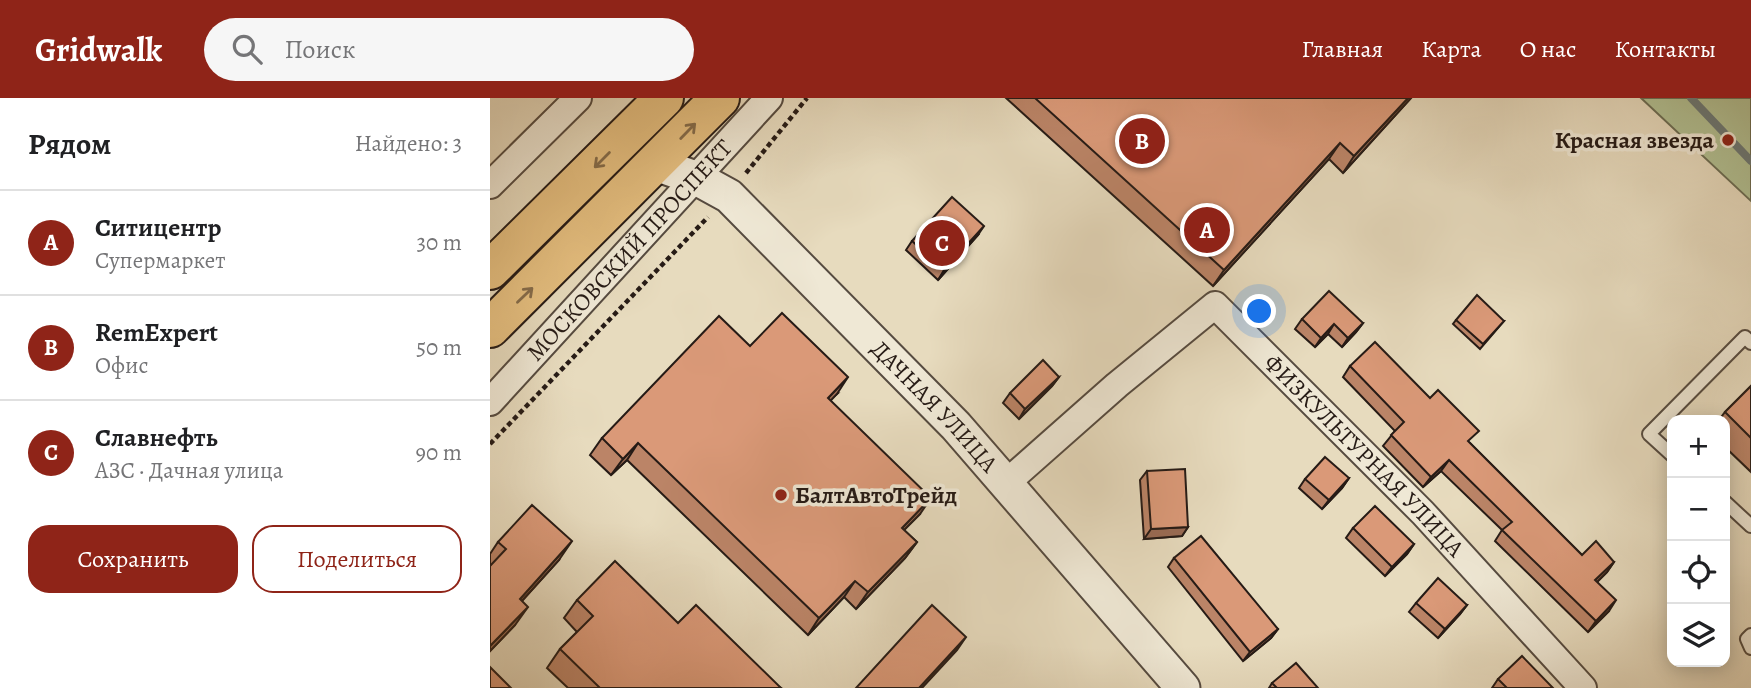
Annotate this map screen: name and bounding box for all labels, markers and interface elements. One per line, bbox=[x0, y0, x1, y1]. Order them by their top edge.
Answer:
search box bbox=[204, 18, 694, 81]
text: Gridwalk bbox=[35, 27, 162, 72]
icon: search bbox=[228, 30, 266, 68]
text: Поиск bbox=[284, 32, 356, 67]
text: Главная bbox=[1302, 33, 1383, 65]
text: Карта bbox=[1421, 33, 1482, 65]
text: О нас bbox=[1520, 33, 1576, 65]
text: Контакты bbox=[1614, 33, 1716, 65]
pin: B bbox=[1119, 115, 1165, 167]
one-way arrow bbox=[680, 123, 697, 140]
text: Рядом bbox=[28, 124, 111, 164]
place label: Красная звезда bbox=[1555, 124, 1715, 156]
text: Найдено: 3 bbox=[355, 128, 462, 159]
street label: МОСКОВСКИЙ ПРОСПЕКТ bbox=[519, 132, 739, 368]
marker: Красная звезда bbox=[1720, 132, 1736, 148]
one-way arrow bbox=[593, 151, 610, 168]
pin: A bbox=[1184, 204, 1230, 256]
text: Ситицентр bbox=[95, 210, 221, 245]
pin: C bbox=[919, 217, 965, 269]
text: A bbox=[44, 227, 58, 258]
text: 30 m bbox=[416, 227, 462, 258]
text: Супермаркет bbox=[95, 245, 226, 276]
one-way arrow bbox=[516, 286, 533, 303]
your location bbox=[1242, 294, 1276, 328]
text: RemExpert bbox=[95, 315, 218, 350]
text: B bbox=[44, 332, 58, 363]
text: 50 m bbox=[416, 332, 462, 363]
street label: ДАЧНАЯ УЛИЦА bbox=[864, 333, 1006, 480]
street label: ФИЗКУЛЬТУРНАЯ УЛИЦА bbox=[1257, 347, 1472, 565]
text: Офис bbox=[95, 350, 148, 381]
map controls bbox=[1667, 415, 1730, 667]
button: + bbox=[1667, 415, 1730, 478]
text: Славнефть bbox=[95, 420, 218, 455]
text: C bbox=[44, 437, 58, 468]
text: 90 m bbox=[416, 437, 462, 468]
text: АЗС · Дачная улица bbox=[95, 455, 283, 486]
button: − bbox=[1667, 478, 1730, 541]
place label: БалтАвтоТрейд bbox=[795, 479, 957, 511]
marker: БалтАвтоТрейд bbox=[773, 487, 789, 503]
button: Сохранить bbox=[28, 525, 238, 593]
button: Поделиться bbox=[252, 525, 462, 593]
button: locate bbox=[1667, 541, 1730, 604]
button: layers bbox=[1667, 604, 1730, 667]

